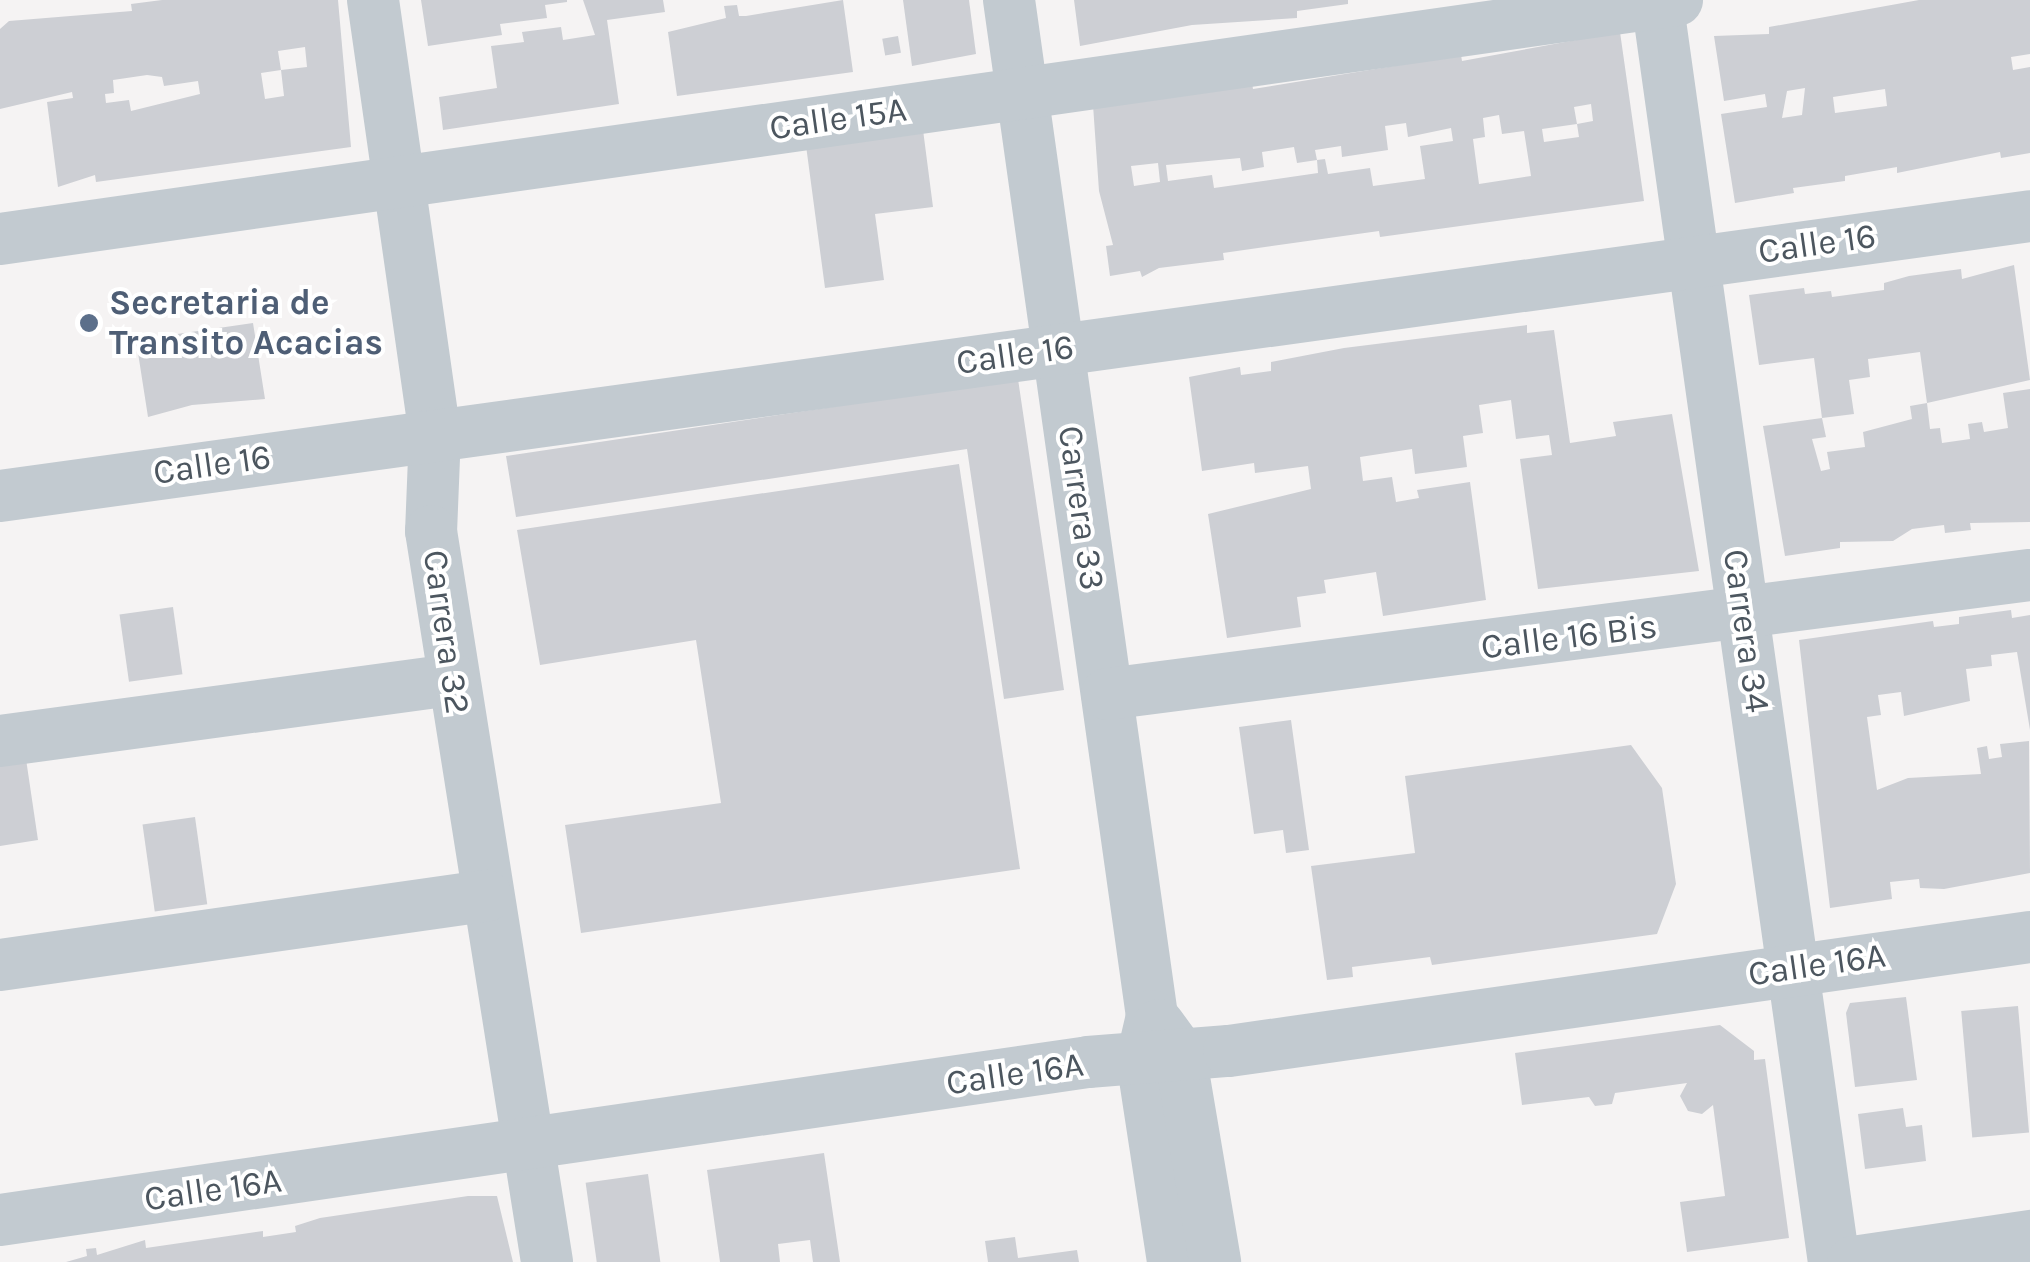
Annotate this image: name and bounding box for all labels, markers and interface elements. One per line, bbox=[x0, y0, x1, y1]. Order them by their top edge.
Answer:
street label: Calle 15A bbox=[767, 89, 909, 149]
street label: Calle 16 bbox=[1756, 215, 1878, 273]
place label: Secretaria de Transito Acacias bbox=[109, 282, 383, 364]
marker: Secretaria de Transito Acacias bbox=[78, 312, 100, 334]
street label: Calle 16 bbox=[954, 326, 1076, 384]
street label: Carrera 33 bbox=[1049, 423, 1113, 593]
street label: Calle 16 bbox=[151, 436, 273, 494]
street label: Carrera 32 bbox=[414, 547, 478, 717]
street label: Carrera 34 bbox=[1714, 547, 1778, 715]
street label: Calle 16 Bis bbox=[1479, 605, 1659, 669]
street label: Calle 16A bbox=[1746, 935, 1888, 995]
street label: Calle 16A bbox=[944, 1044, 1086, 1104]
street label: Calle 16A bbox=[142, 1160, 284, 1220]

